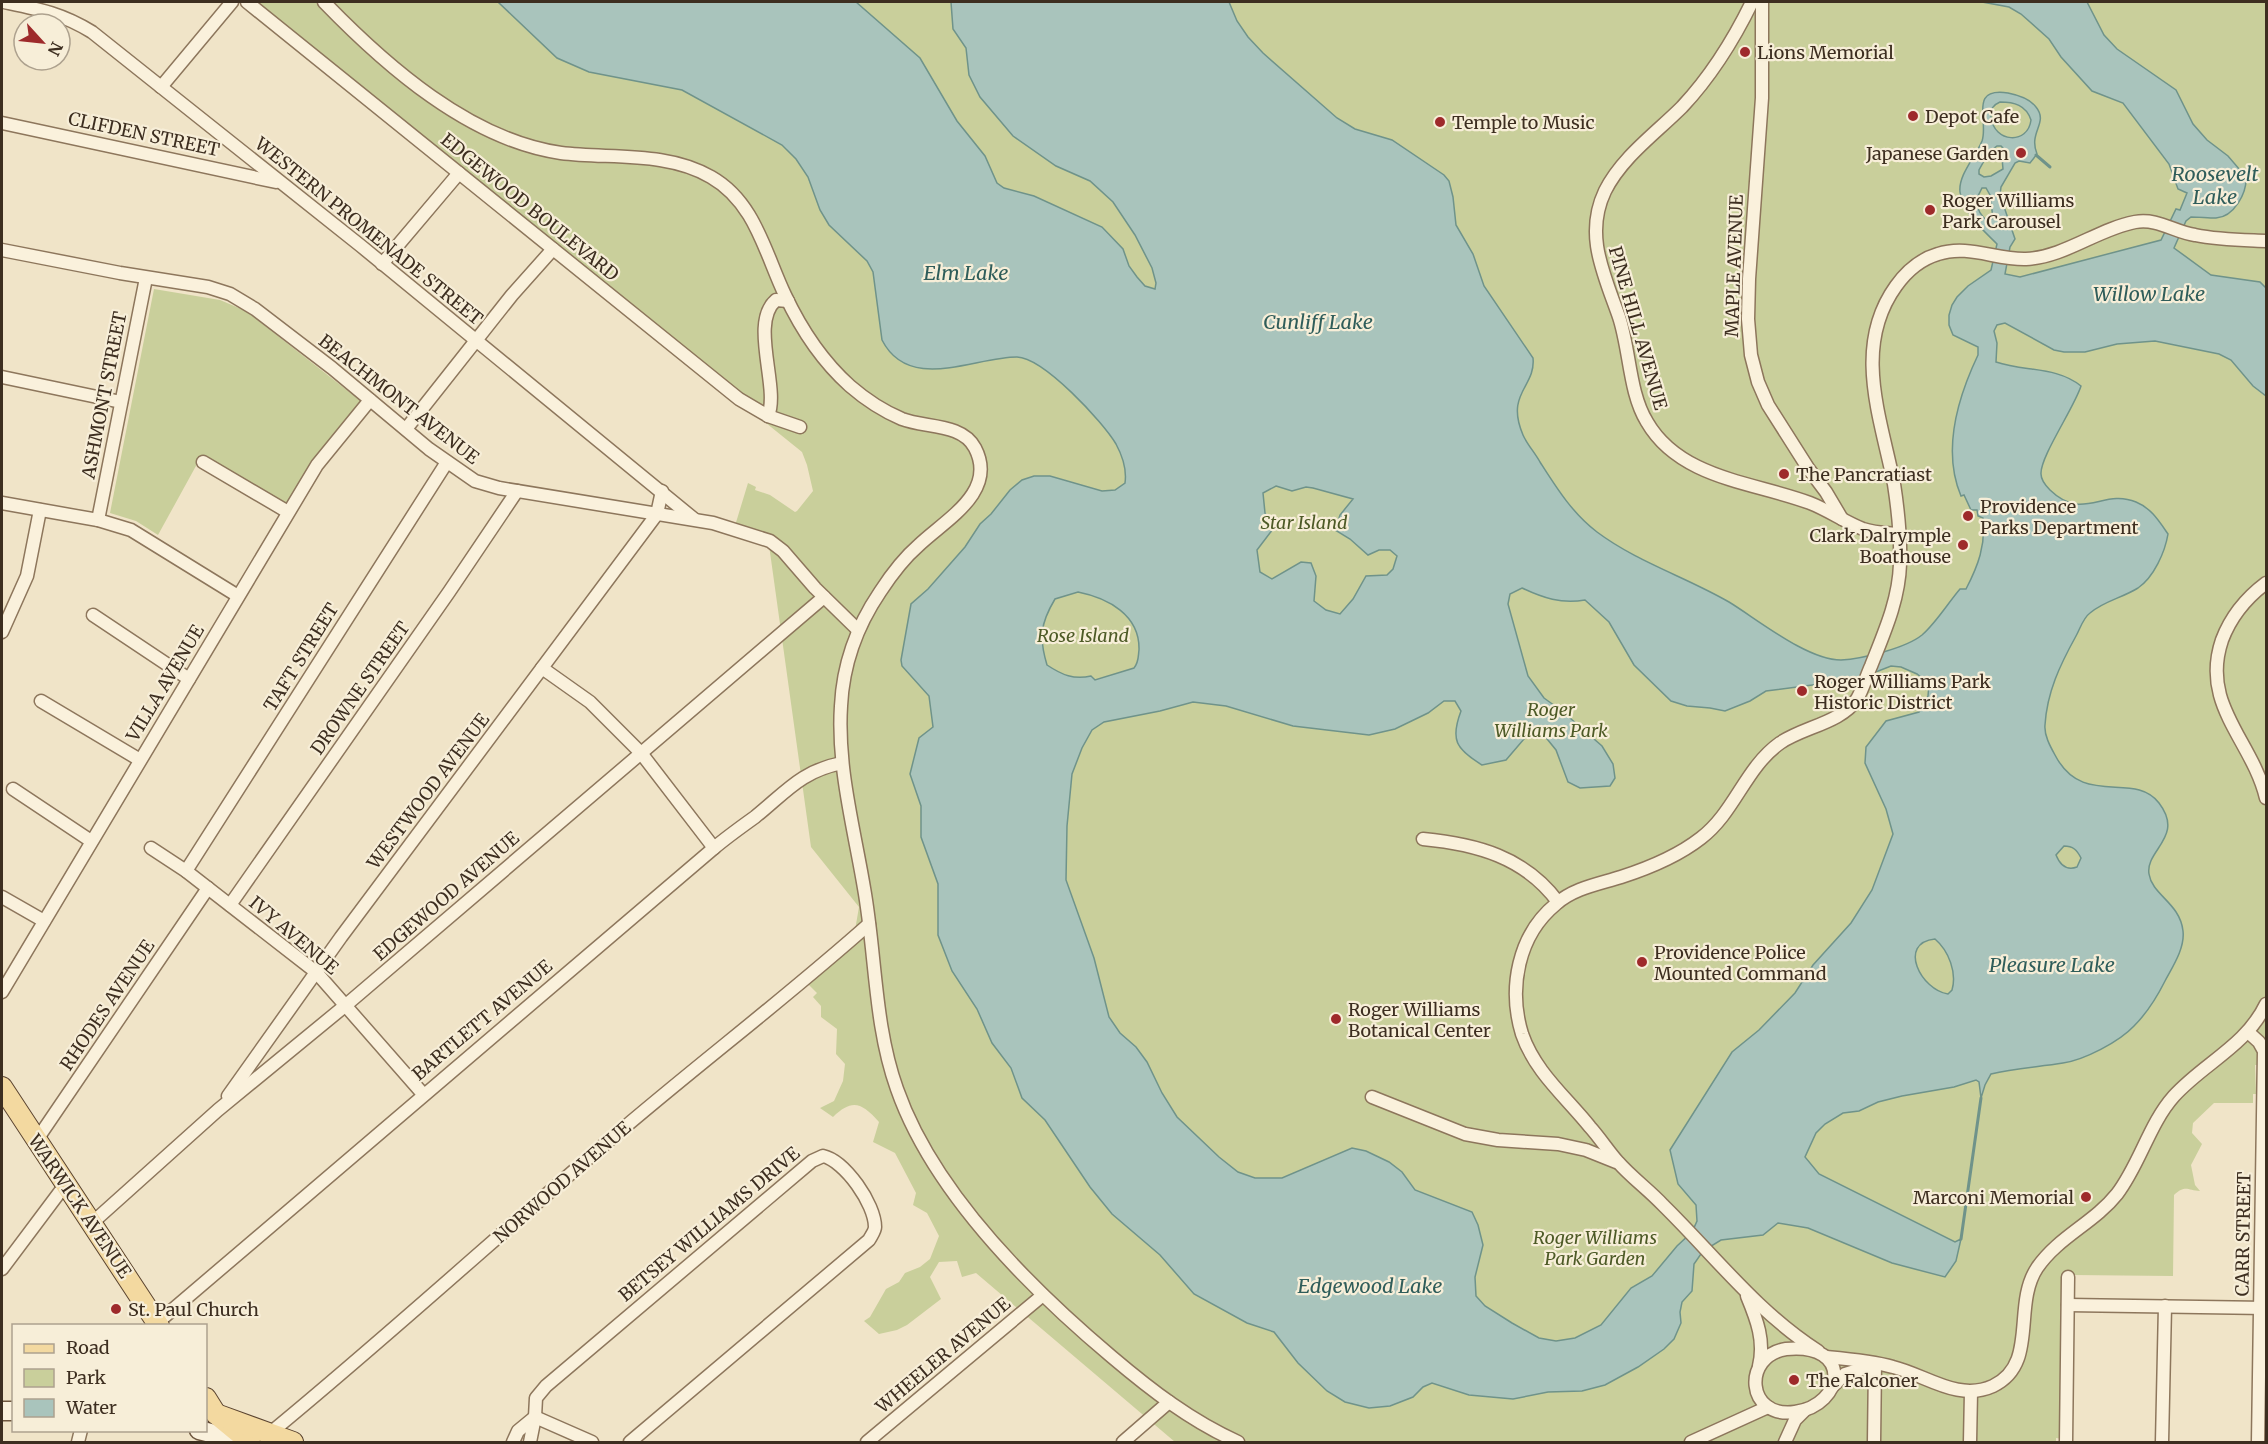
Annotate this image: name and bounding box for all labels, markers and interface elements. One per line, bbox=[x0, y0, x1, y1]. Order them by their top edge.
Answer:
north arrow bbox=[12, 12, 72, 72]
text: N bbox=[43, 39, 67, 59]
place label: Lions Memorial bbox=[1757, 41, 1894, 64]
marker: Lions Memorial bbox=[1738, 45, 1752, 59]
place label: Depot Cafe bbox=[1925, 105, 2019, 128]
street label: CLIFDEN STREET bbox=[66, 107, 222, 161]
marker: Depot Cafe bbox=[1906, 109, 1920, 123]
place label: Temple to Music bbox=[1452, 111, 1595, 134]
marker: Temple to Music bbox=[1433, 115, 1447, 129]
street label: EDGEWOOD BOULEVARD bbox=[436, 128, 624, 286]
street label: WESTERN PROMENADE STREET bbox=[250, 131, 488, 330]
place label: Japanese Garden bbox=[1865, 142, 2009, 165]
marker: Japanese Garden bbox=[2014, 146, 2028, 160]
water label: Roosevelt Lake bbox=[2172, 161, 2259, 209]
place label: Roger Williams Park Carousel bbox=[1942, 189, 2075, 233]
street label: MAPLE AVENUE bbox=[1720, 194, 1748, 338]
marker: Roger Williams Park Carousel bbox=[1923, 203, 1937, 217]
street label: PINE HILL AVENUE bbox=[1604, 244, 1673, 413]
water label: Elm Lake bbox=[923, 260, 1009, 285]
water label: Willow Lake bbox=[2093, 281, 2205, 306]
street label: ASHMONT STREET bbox=[76, 309, 132, 482]
water label: Cunliff Lake bbox=[1263, 309, 1373, 334]
street label: BEACHMONT AVENUE bbox=[314, 329, 484, 469]
place label: The Pancratiast bbox=[1796, 463, 1932, 486]
marker: The Pancratiast bbox=[1777, 467, 1791, 481]
place label: Providence Parks Department bbox=[1980, 495, 2139, 539]
marker: Providence Parks Department bbox=[1961, 509, 1975, 523]
park label: Star Island bbox=[1260, 511, 1348, 534]
place label: Clark Dalrymple Boathouse bbox=[1809, 524, 1951, 568]
marker: Clark Dalrymple Boathouse bbox=[1956, 538, 1970, 552]
street label: TAFT STREET bbox=[259, 598, 344, 715]
street label: DROWNE STREET bbox=[305, 617, 415, 759]
street label: VILLA AVENUE bbox=[121, 620, 209, 746]
park label: Rose Island bbox=[1037, 624, 1129, 647]
place label: Roger Williams Park Historic District bbox=[1814, 670, 1991, 714]
marker: Roger Williams Park Historic District bbox=[1795, 684, 1809, 698]
park label: Roger Williams Park bbox=[1494, 698, 1608, 742]
street label: WESTWOOD AVENUE bbox=[361, 708, 494, 874]
street label: EDGEWOOD AVENUE bbox=[368, 826, 524, 966]
street label: IVY AVENUE bbox=[245, 891, 344, 979]
street label: RHODES AVENUE bbox=[55, 935, 160, 1075]
place label: Providence Police Mounted Command bbox=[1654, 941, 1827, 985]
water label: Pleasure Lake bbox=[1989, 952, 2115, 977]
street label: BARTLETT AVENUE bbox=[407, 954, 557, 1085]
marker: Providence Police Mounted Command bbox=[1635, 955, 1649, 969]
place label: Roger Williams Botanical Center bbox=[1348, 998, 1491, 1042]
marker: Roger Williams Botanical Center bbox=[1329, 1012, 1343, 1026]
street label: NORWOOD AVENUE bbox=[489, 1116, 636, 1248]
street label: WARWICK AVENUE bbox=[23, 1129, 137, 1283]
street label: BETSEY WILLIAMS DRIVE bbox=[614, 1141, 805, 1306]
street label: CARR STREET bbox=[2230, 1171, 2256, 1297]
place label: Marconi Memorial bbox=[1913, 1186, 2074, 1209]
marker: Marconi Memorial bbox=[2079, 1190, 2093, 1204]
park label: Roger Williams Park Garden bbox=[1533, 1226, 1657, 1270]
water label: Edgewood Lake bbox=[1297, 1273, 1443, 1298]
street label: WHEELER AVENUE bbox=[870, 1292, 1015, 1419]
place label: St. Paul Church bbox=[128, 1298, 259, 1321]
marker: St. Paul Church bbox=[109, 1302, 123, 1316]
legend bbox=[12, 1324, 207, 1432]
text: Road bbox=[66, 1336, 110, 1359]
text: Park bbox=[66, 1366, 107, 1389]
place label: The Falconer bbox=[1806, 1369, 1918, 1392]
marker: The Falconer bbox=[1787, 1373, 1801, 1387]
text: Water bbox=[65, 1396, 117, 1419]

